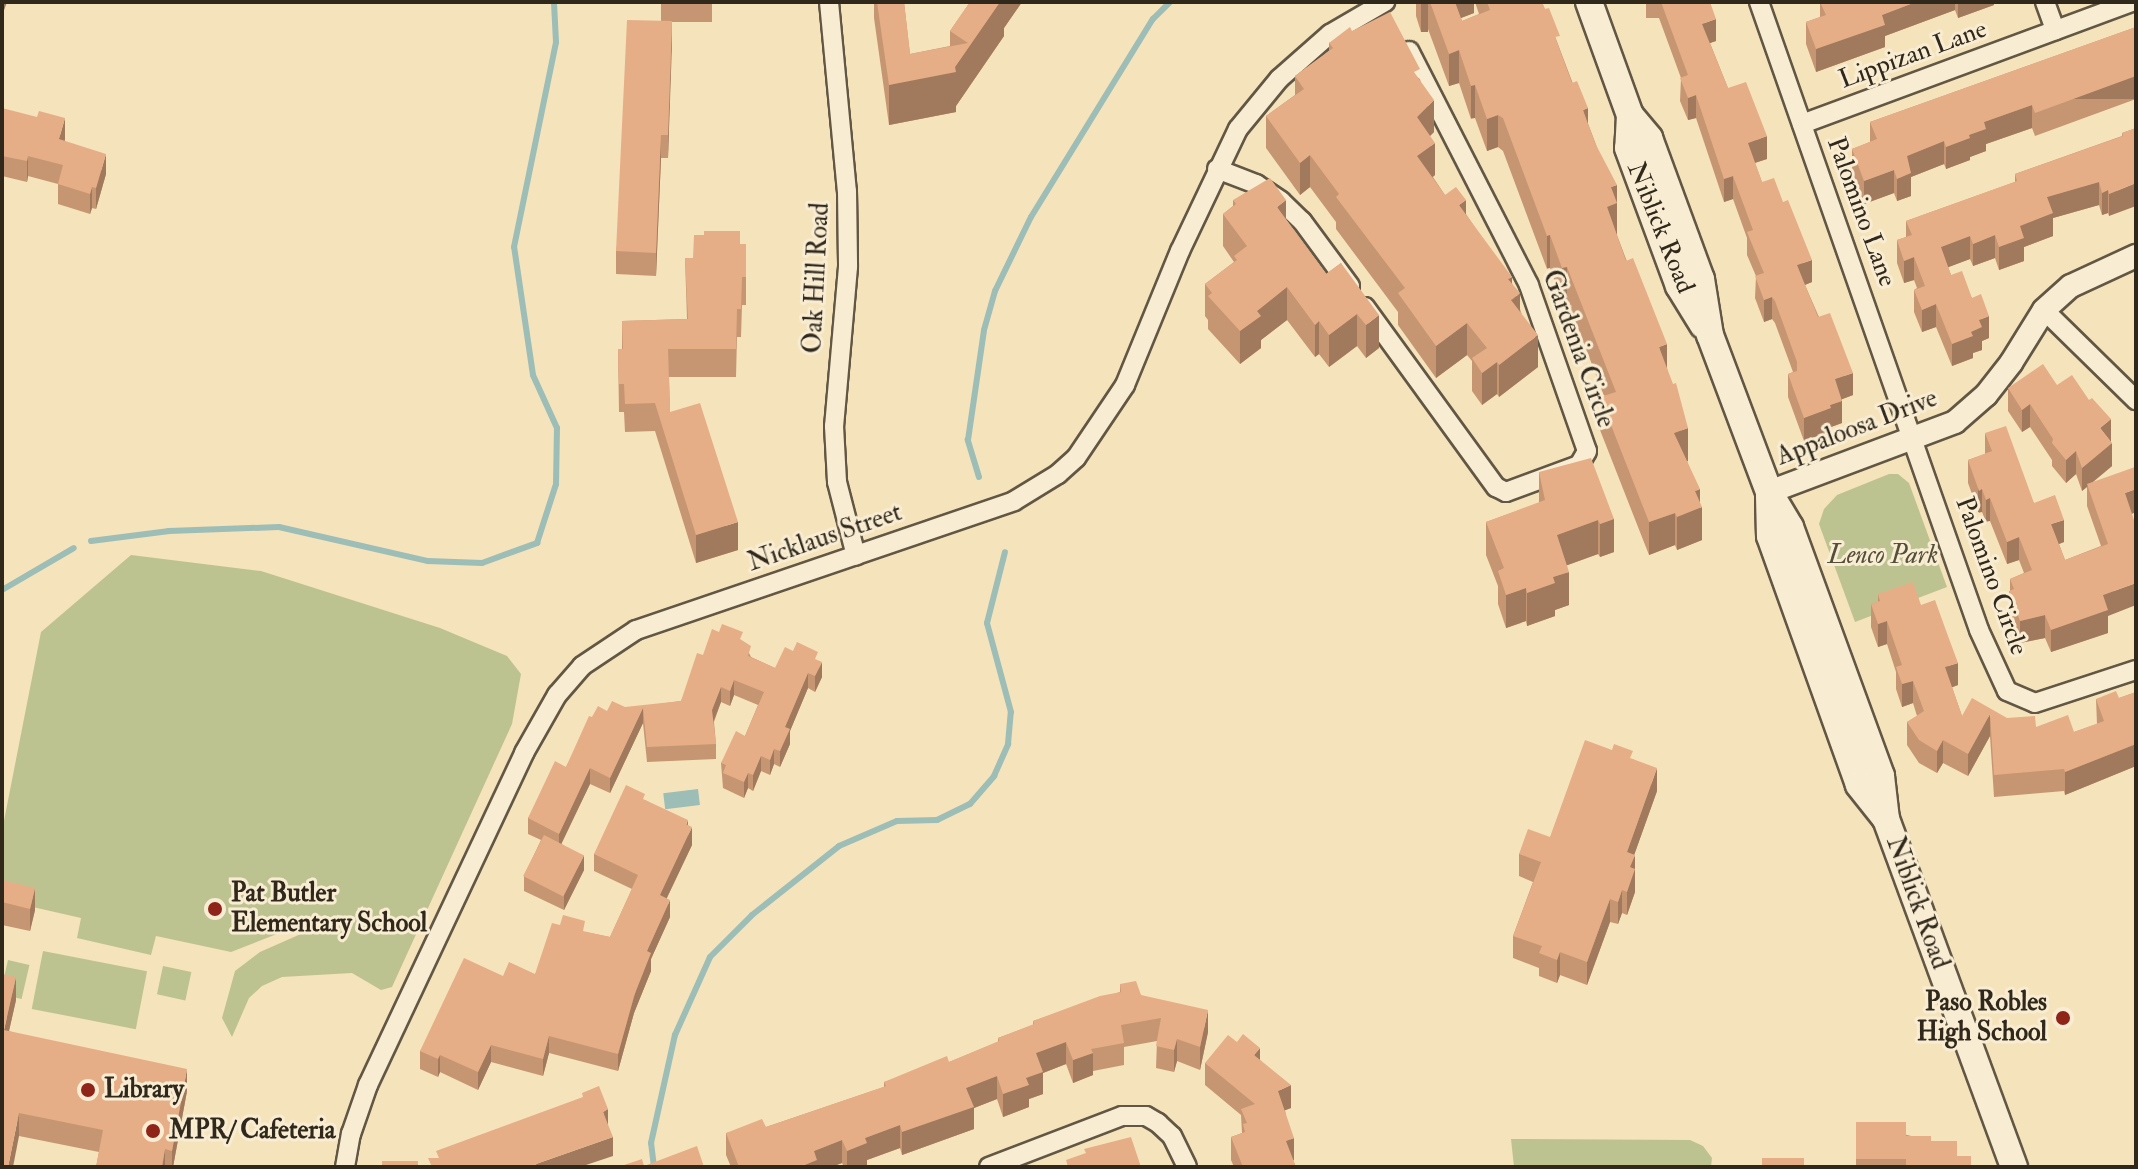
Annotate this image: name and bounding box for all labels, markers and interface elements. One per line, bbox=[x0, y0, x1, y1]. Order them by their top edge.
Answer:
street label: Lippizan Lane bbox=[1835, 14, 1991, 96]
street label: Palomino Lane bbox=[1820, 133, 1902, 291]
street label: Niblick Road bbox=[1620, 158, 1700, 298]
street label: Oak Hill Road bbox=[797, 202, 837, 354]
street label: Gardenia Circle bbox=[1535, 266, 1621, 432]
street label: Appaloosa Drive bbox=[1772, 383, 1942, 473]
street label: Palomino Circle bbox=[1948, 493, 2034, 659]
street label: Nicklaus Street bbox=[744, 497, 906, 579]
park label: Lenco Park bbox=[1828, 540, 1938, 572]
street label: Niblick Road bbox=[1879, 832, 1955, 974]
place label: Pat Butler Elementary School bbox=[231, 878, 427, 940]
marker: Pat Butler Elementary School bbox=[206, 900, 224, 918]
place label: Paso Robles High School bbox=[1917, 987, 2047, 1048]
marker: Paso Robles High School bbox=[2054, 1009, 2072, 1027]
place label: Library bbox=[104, 1074, 184, 1106]
marker: Library bbox=[79, 1081, 97, 1099]
place label: MPR/ Cafeteria bbox=[169, 1115, 336, 1147]
marker: MPR/ Cafeteria bbox=[144, 1122, 162, 1140]

